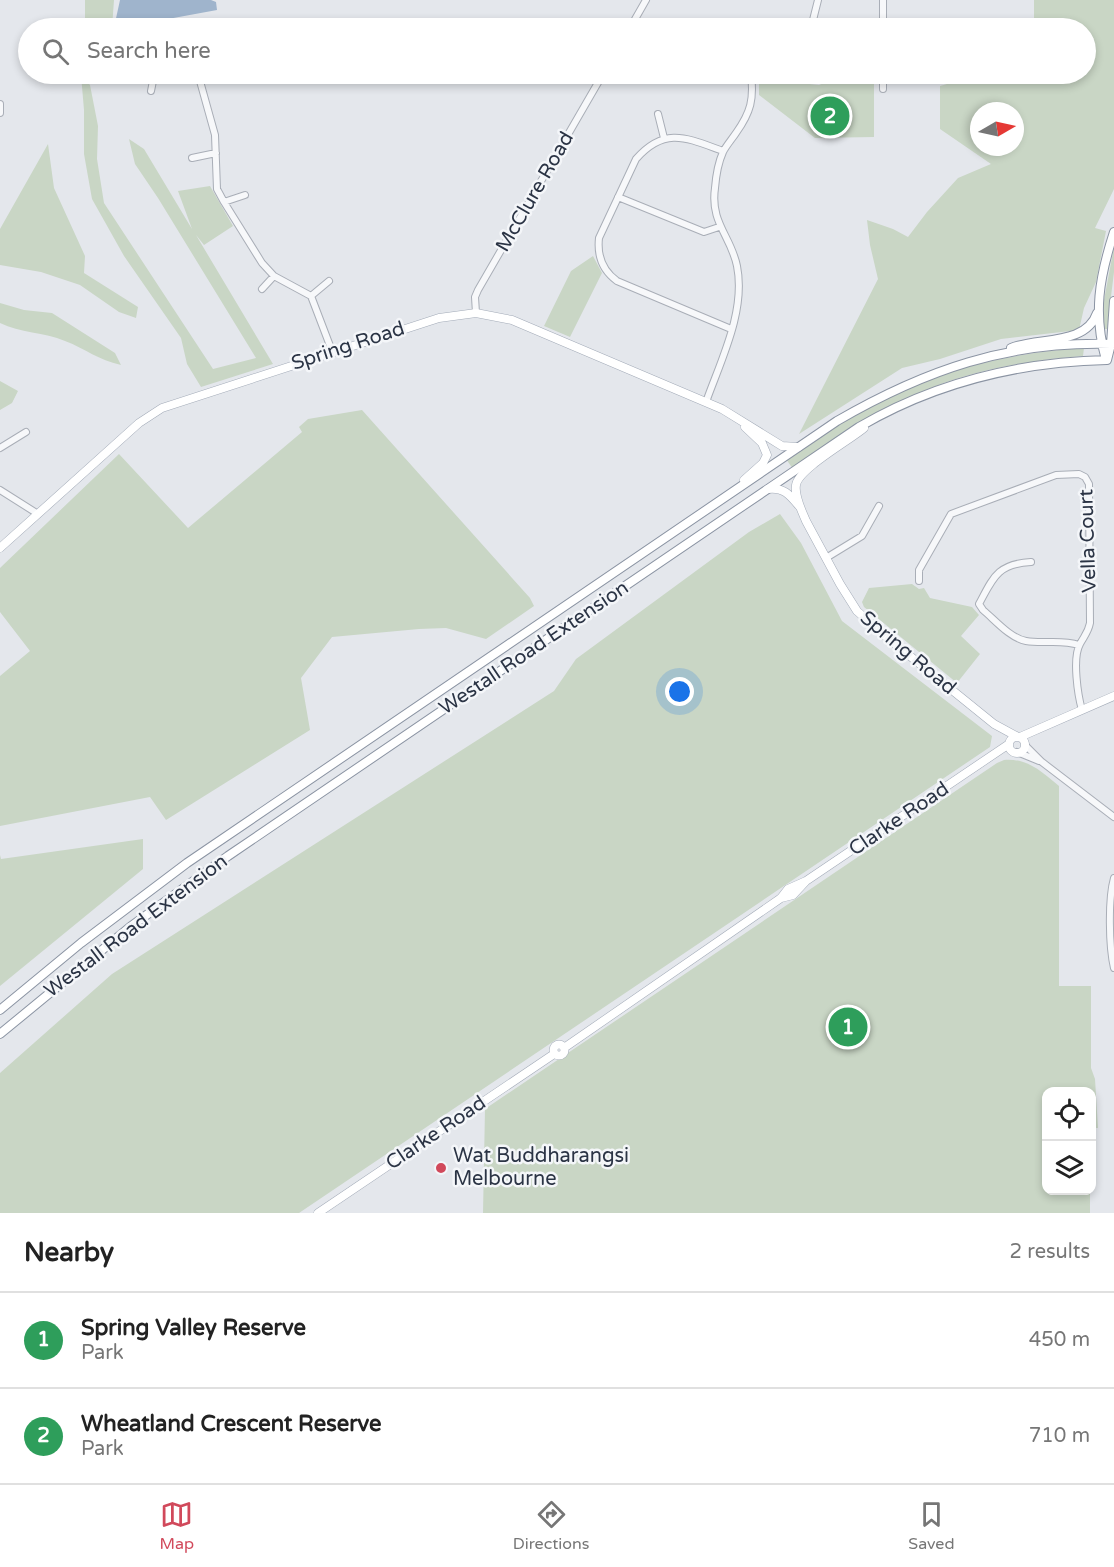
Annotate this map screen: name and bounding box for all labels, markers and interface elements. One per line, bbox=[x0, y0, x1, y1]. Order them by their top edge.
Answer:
search box bbox=[18, 18, 1096, 84]
icon: search bbox=[39, 35, 72, 68]
text: Search here bbox=[87, 38, 211, 64]
pin: 2 bbox=[810, 94, 850, 138]
north arrow bbox=[970, 102, 1024, 156]
street label: McClure Road bbox=[491, 128, 579, 256]
street label: Spring Road bbox=[288, 316, 408, 376]
street label: Vella Court bbox=[1074, 488, 1102, 593]
street label: Westall Road Extension bbox=[435, 576, 633, 720]
street label: Spring Road bbox=[855, 606, 961, 700]
your location bbox=[665, 677, 694, 706]
street label: Clarke Road bbox=[845, 777, 953, 861]
street label: Westall Road Extension bbox=[40, 849, 232, 1003]
pin: 1 bbox=[828, 1004, 868, 1050]
map controls bbox=[1042, 1087, 1096, 1195]
button: locate bbox=[1042, 1087, 1096, 1141]
street label: Clarke Road bbox=[382, 1091, 490, 1175]
button: layers bbox=[1042, 1141, 1096, 1195]
place label: Wat Buddharangsi Melbourne bbox=[453, 1144, 629, 1191]
marker: Wat Buddharangsi Melbourne bbox=[434, 1161, 448, 1175]
text: Nearby bbox=[24, 1237, 114, 1268]
text: 2 results bbox=[1010, 1240, 1090, 1264]
text: Spring Valley Reserve bbox=[81, 1315, 306, 1341]
text: 1 bbox=[37, 1328, 50, 1352]
text: 450 m bbox=[1029, 1328, 1090, 1352]
text: Park bbox=[81, 1341, 124, 1365]
text: Wheatland Crescent Reserve bbox=[81, 1411, 382, 1437]
text: 2 bbox=[37, 1424, 50, 1448]
text: 710 m bbox=[1029, 1424, 1090, 1448]
text: Park bbox=[81, 1437, 124, 1461]
tab: Map bbox=[159, 1498, 194, 1554]
tab: Directions bbox=[513, 1498, 589, 1554]
tab: Saved bbox=[908, 1498, 955, 1554]

